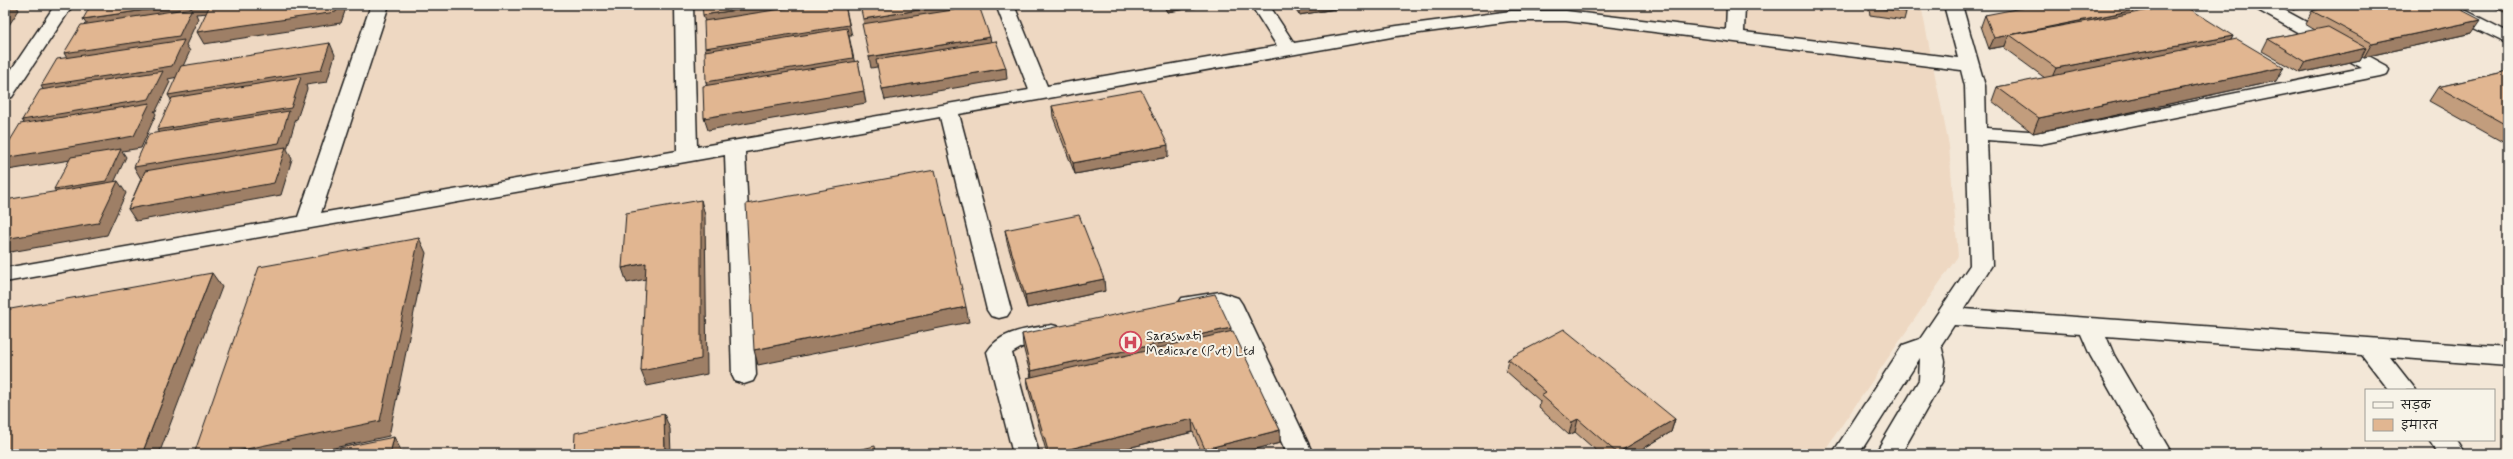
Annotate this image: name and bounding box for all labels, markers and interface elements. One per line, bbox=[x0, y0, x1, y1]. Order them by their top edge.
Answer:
place label: Saraswati Medicare (Pvt) Ltd bbox=[1146, 328, 1255, 360]
hospital icon: Saraswati Medicare (Pvt) Ltd bbox=[1117, 330, 1143, 356]
legend bbox=[2365, 389, 2495, 441]
text: सड़क bbox=[2400, 398, 2432, 414]
text: इमारत bbox=[2401, 418, 2439, 434]

